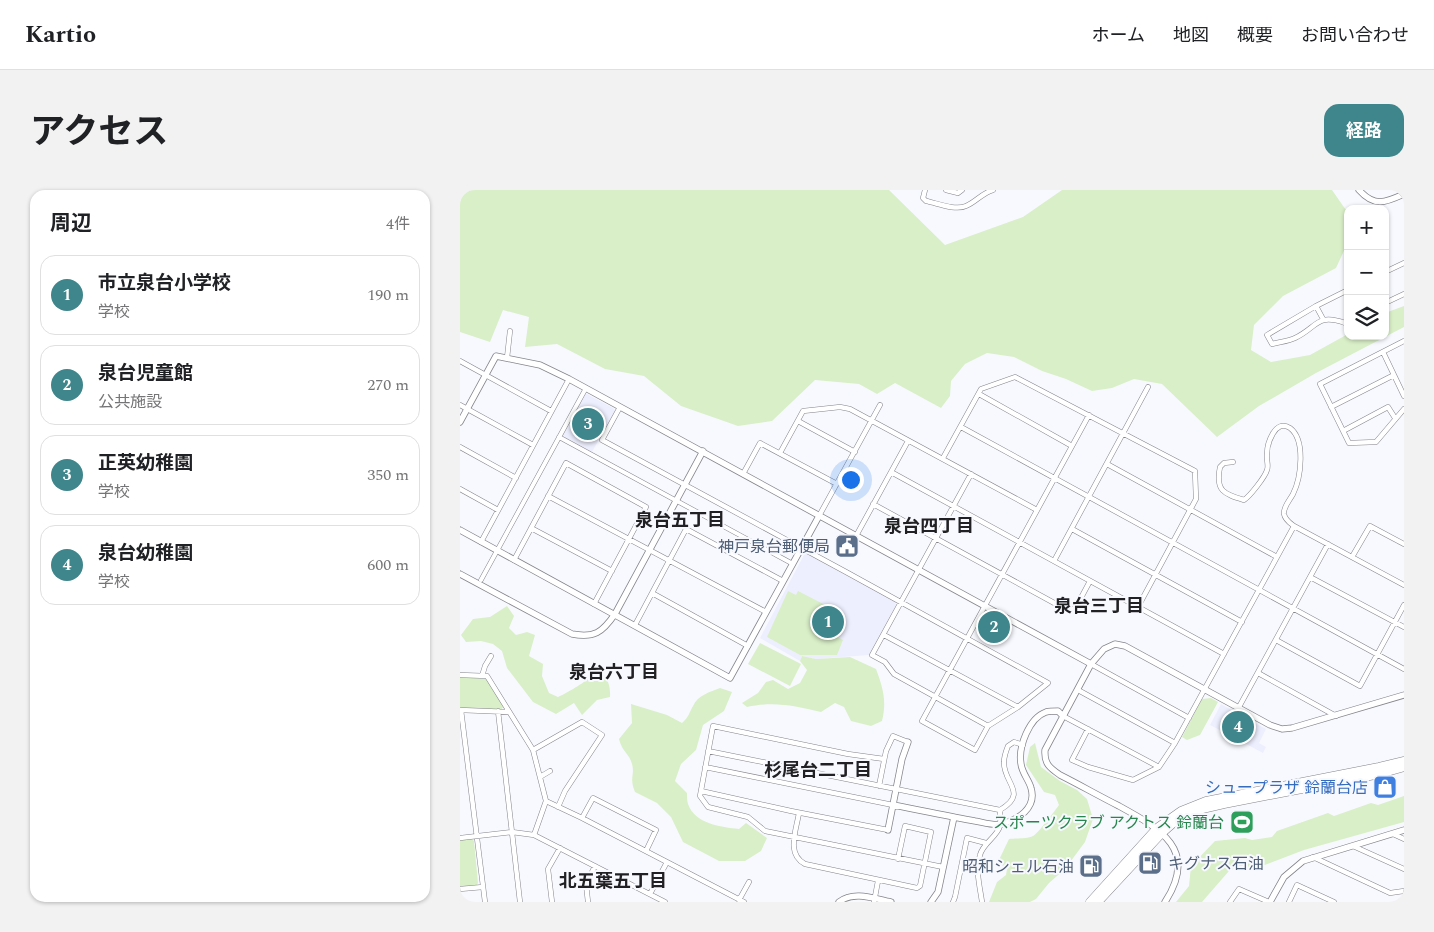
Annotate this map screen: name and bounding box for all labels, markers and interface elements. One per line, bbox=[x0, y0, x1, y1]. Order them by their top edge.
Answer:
text: Kartio bbox=[25, 17, 96, 53]
text: ホーム bbox=[1092, 22, 1145, 49]
text: 地図 bbox=[1173, 22, 1209, 49]
text: 概要 bbox=[1237, 22, 1273, 49]
text: お問い合わせ bbox=[1301, 22, 1409, 49]
button: 経路 bbox=[1324, 104, 1404, 157]
text: アクセス bbox=[30, 106, 168, 159]
map controls bbox=[1344, 205, 1389, 340]
button: + bbox=[1344, 205, 1389, 250]
text: 周辺 bbox=[50, 208, 92, 240]
text: 4件 bbox=[386, 212, 410, 236]
button: − bbox=[1344, 250, 1389, 295]
text: 市立泉台小学校 bbox=[98, 269, 231, 298]
text: 1 bbox=[63, 283, 71, 307]
text: 190 m bbox=[367, 283, 409, 307]
button: layers bbox=[1344, 295, 1389, 340]
text: 学校 bbox=[98, 300, 130, 324]
text: 泉台児童館 bbox=[98, 359, 193, 388]
text: 2 bbox=[63, 373, 71, 397]
text: 270 m bbox=[367, 373, 409, 397]
text: 公共施設 bbox=[98, 390, 162, 414]
pin: 3 bbox=[572, 405, 604, 443]
text: 正英幼稚園 bbox=[98, 449, 193, 478]
text: 3 bbox=[63, 463, 71, 487]
text: 350 m bbox=[367, 463, 409, 487]
your location bbox=[838, 467, 864, 493]
text: 学校 bbox=[98, 480, 130, 504]
district label: 泉台五丁目 bbox=[635, 507, 725, 534]
district label: 泉台四丁目 bbox=[884, 513, 974, 540]
public building icon: 神戸泉台郵便局 bbox=[834, 533, 860, 559]
place label: 神戸泉台郵便局 bbox=[718, 535, 830, 559]
text: 泉台幼稚園 bbox=[98, 539, 193, 568]
text: 4 bbox=[63, 553, 71, 577]
text: 600 m bbox=[367, 553, 409, 577]
text: 学校 bbox=[98, 570, 130, 594]
district label: 泉台三丁目 bbox=[1054, 593, 1144, 620]
pin: 1 bbox=[812, 603, 844, 641]
pin: 2 bbox=[978, 608, 1010, 646]
district label: 泉台六丁目 bbox=[569, 659, 659, 686]
pin: 4 bbox=[1222, 708, 1254, 746]
district label: 杉尾台二丁目 bbox=[764, 757, 872, 784]
shop icon: シュープラザ 鈴蘭台店 bbox=[1372, 774, 1398, 800]
place label: シュープラザ 鈴蘭台店 bbox=[1205, 776, 1368, 800]
sports icon: スポーツクラブ アクトス 鈴蘭台 bbox=[1229, 809, 1255, 835]
place label: スポーツクラブ アクトス 鈴蘭台 bbox=[993, 811, 1224, 835]
fuel station icon: キグナス石油 bbox=[1137, 850, 1163, 876]
place label: キグナス石油 bbox=[1168, 852, 1264, 876]
fuel station icon: 昭和シェル石油 bbox=[1078, 853, 1104, 879]
place label: 昭和シェル石油 bbox=[962, 855, 1074, 879]
district label: 北五葉五丁目 bbox=[559, 868, 667, 895]

